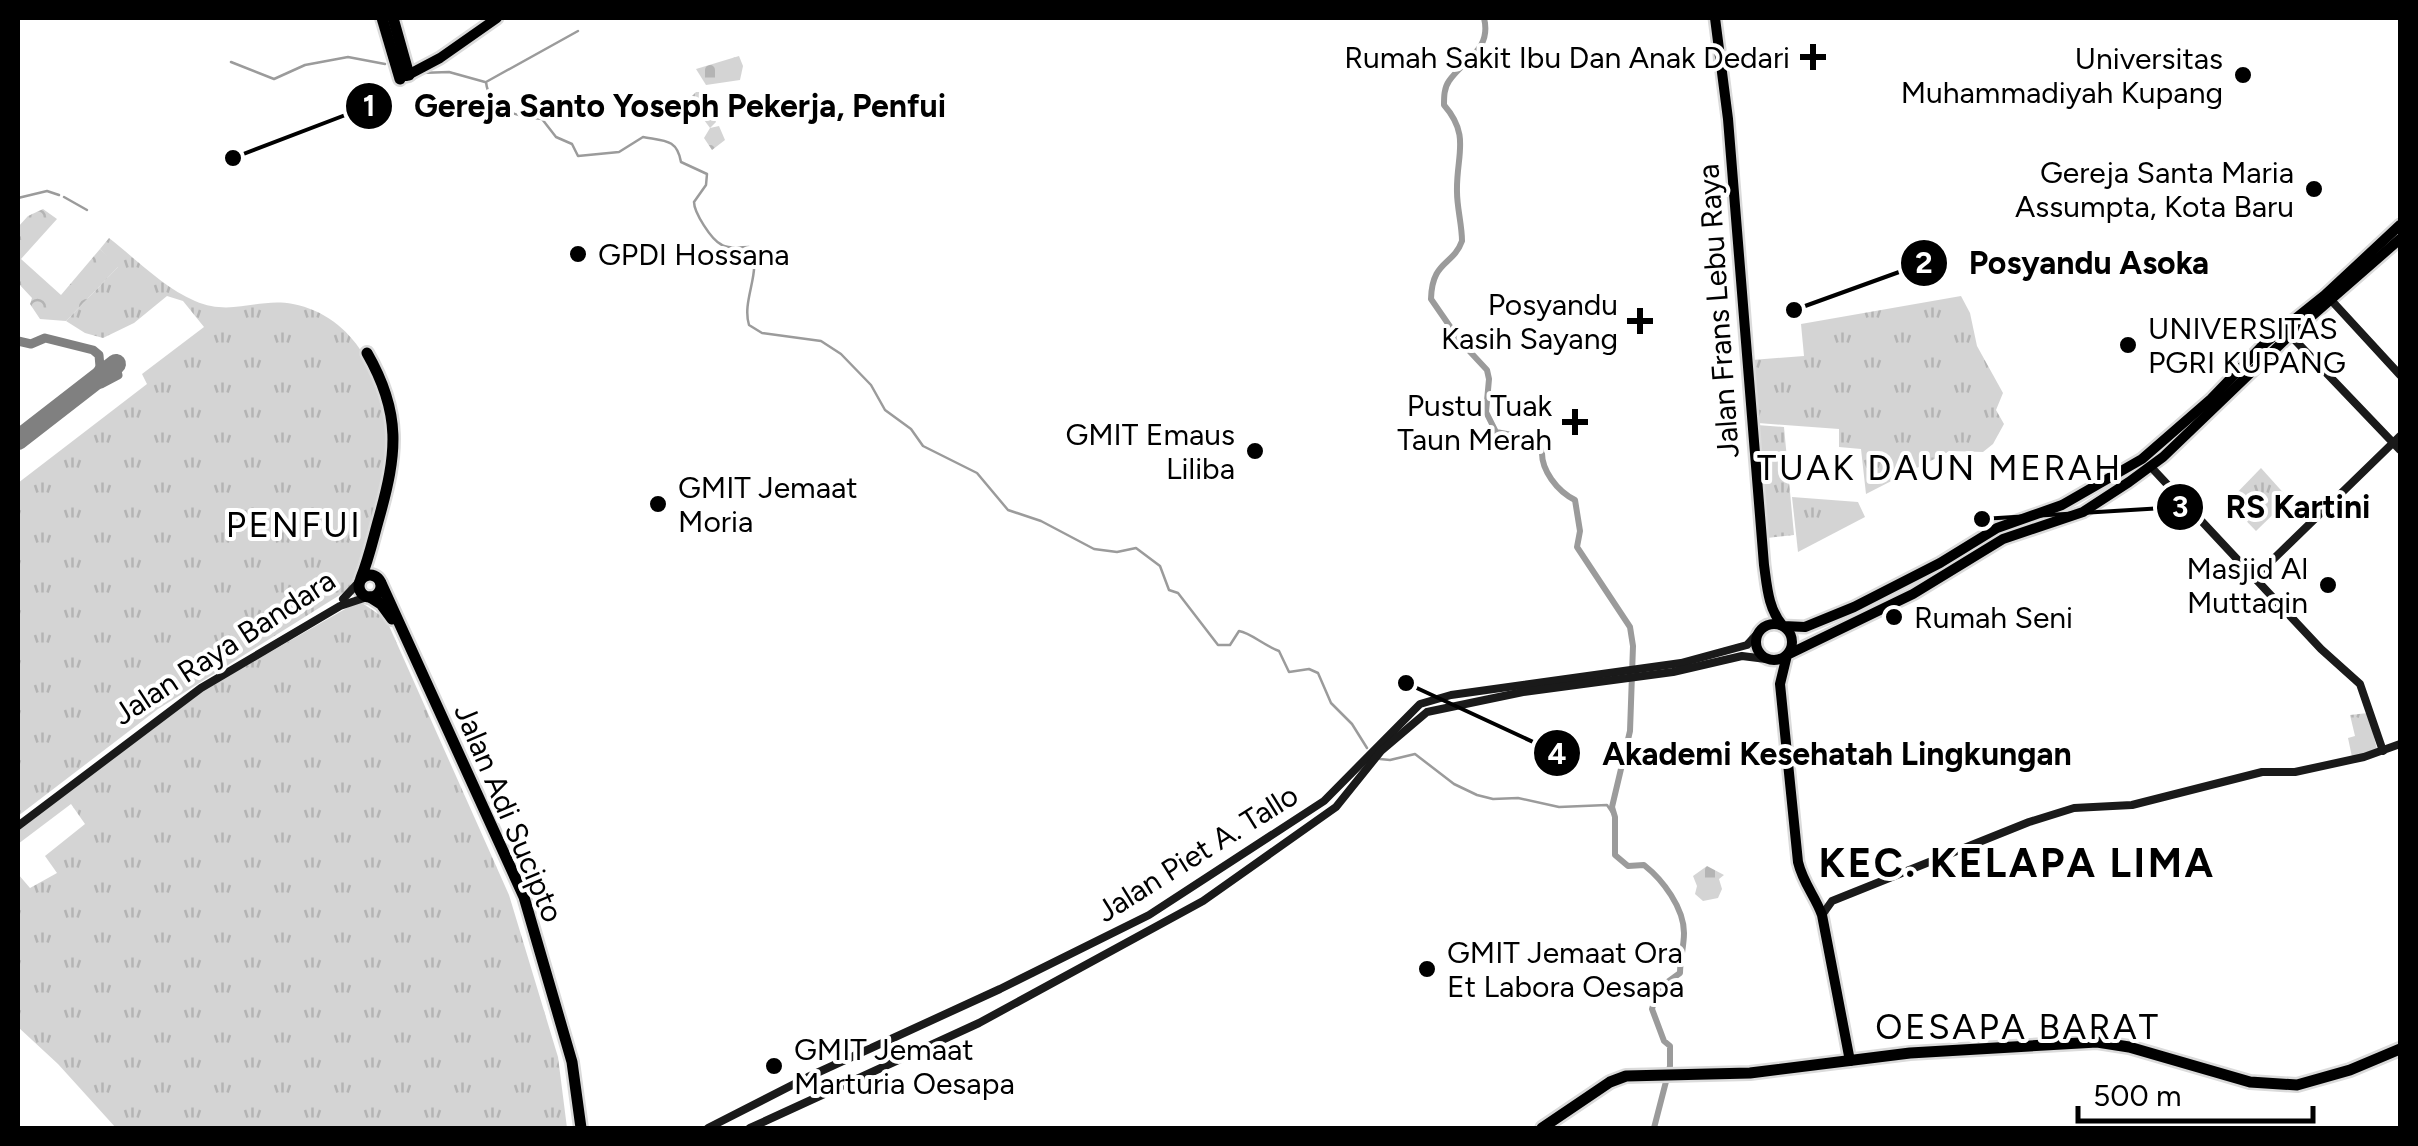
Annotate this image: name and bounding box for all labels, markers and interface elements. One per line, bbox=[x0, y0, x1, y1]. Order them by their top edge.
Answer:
place label: Rumah Sakit Ibu Dan Anak Dedari bbox=[1344, 39, 1790, 76]
place label: Universitas Muhammadiyah Kupang bbox=[1901, 40, 2223, 111]
marker: Rumah Sakit Ibu Dan Anak Dedari bbox=[1800, 44, 1826, 70]
marker: Universitas Muhammadiyah Kupang bbox=[2232, 64, 2254, 86]
callout: Gereja Santo Yoseph Pekerja, Penfui bbox=[344, 75, 966, 137]
text: 1 bbox=[363, 87, 375, 124]
text: Gereja Santo Yoseph Pekerja, Penfui bbox=[414, 87, 946, 125]
place label: Gereja Santa Maria Assumpta, Kota Baru bbox=[2015, 154, 2294, 225]
street label: Jalan Frans Lebu Raya bbox=[1689, 163, 1747, 459]
marker: Gereja Santa Maria Assumpta, Kota Baru bbox=[2303, 178, 2325, 200]
callout: Posyandu Asoka bbox=[1899, 232, 2229, 294]
place label: GPDI Hossana bbox=[598, 236, 790, 273]
marker: GPDI Hossana bbox=[567, 243, 589, 265]
text: 2 bbox=[1915, 244, 1933, 281]
text: Posyandu Asoka bbox=[1969, 244, 2209, 282]
place label: Posyandu Kasih Sayang bbox=[1441, 286, 1618, 357]
marker: Posyandu Kasih Sayang bbox=[1627, 308, 1653, 334]
place label: UNIVERSITAS PGRI KUPANG bbox=[2148, 310, 2346, 381]
marker: UNIVERSITAS PGRI KUPANG bbox=[2117, 334, 2139, 356]
place label: Pustu Tuak Taun Merah bbox=[1397, 387, 1552, 458]
marker: Pustu Tuak Taun Merah bbox=[1562, 409, 1588, 435]
place label: GMIT Emaus Liliba bbox=[1065, 416, 1235, 487]
marker: GMIT Emaus Liliba bbox=[1244, 440, 1266, 462]
district label: TUAK DAUN MERAH bbox=[1757, 447, 2123, 489]
place label: GMIT Jemaat Moria bbox=[678, 469, 858, 540]
callout: RS Kartini bbox=[2155, 476, 2390, 538]
text: 3 bbox=[2172, 488, 2188, 525]
text: RS Kartini bbox=[2225, 488, 2371, 526]
marker: GMIT Jemaat Moria bbox=[647, 493, 669, 515]
district label: PENFUI bbox=[226, 504, 362, 546]
place label: Masjid Al Muttaqin bbox=[2186, 550, 2308, 621]
street label: Jalan Raya Bandara bbox=[106, 561, 342, 733]
marker: Masjid Al Muttaqin bbox=[2317, 574, 2339, 596]
place label: Rumah Seni bbox=[1914, 599, 2073, 636]
marker: Rumah Seni bbox=[1883, 606, 1905, 628]
street label: Jalan Adi Sucipto bbox=[446, 698, 572, 928]
callout: Akademi Kesehatah Lingkungan bbox=[1532, 722, 2091, 784]
text: 4 bbox=[1548, 735, 1567, 772]
text: Akademi Kesehatah Lingkungan bbox=[1602, 735, 2072, 773]
street label: Jalan Piet A. Tallo bbox=[1089, 776, 1305, 930]
district label: KEC. KELAPA LIMA bbox=[1819, 839, 2215, 887]
place label: GMIT Jemaat Ora Et Labora Oesapa bbox=[1447, 934, 1684, 1005]
marker: GMIT Jemaat Ora Et Labora Oesapa bbox=[1416, 958, 1438, 980]
district label: OESAPA BARAT bbox=[1875, 1006, 2161, 1048]
place label: GMIT Jemaat Marturia Oesapa bbox=[794, 1031, 1015, 1102]
marker: GMIT Jemaat Marturia Oesapa bbox=[763, 1055, 785, 1077]
scale bar bbox=[2078, 1061, 2313, 1123]
text: 500 m bbox=[2093, 1077, 2182, 1114]

